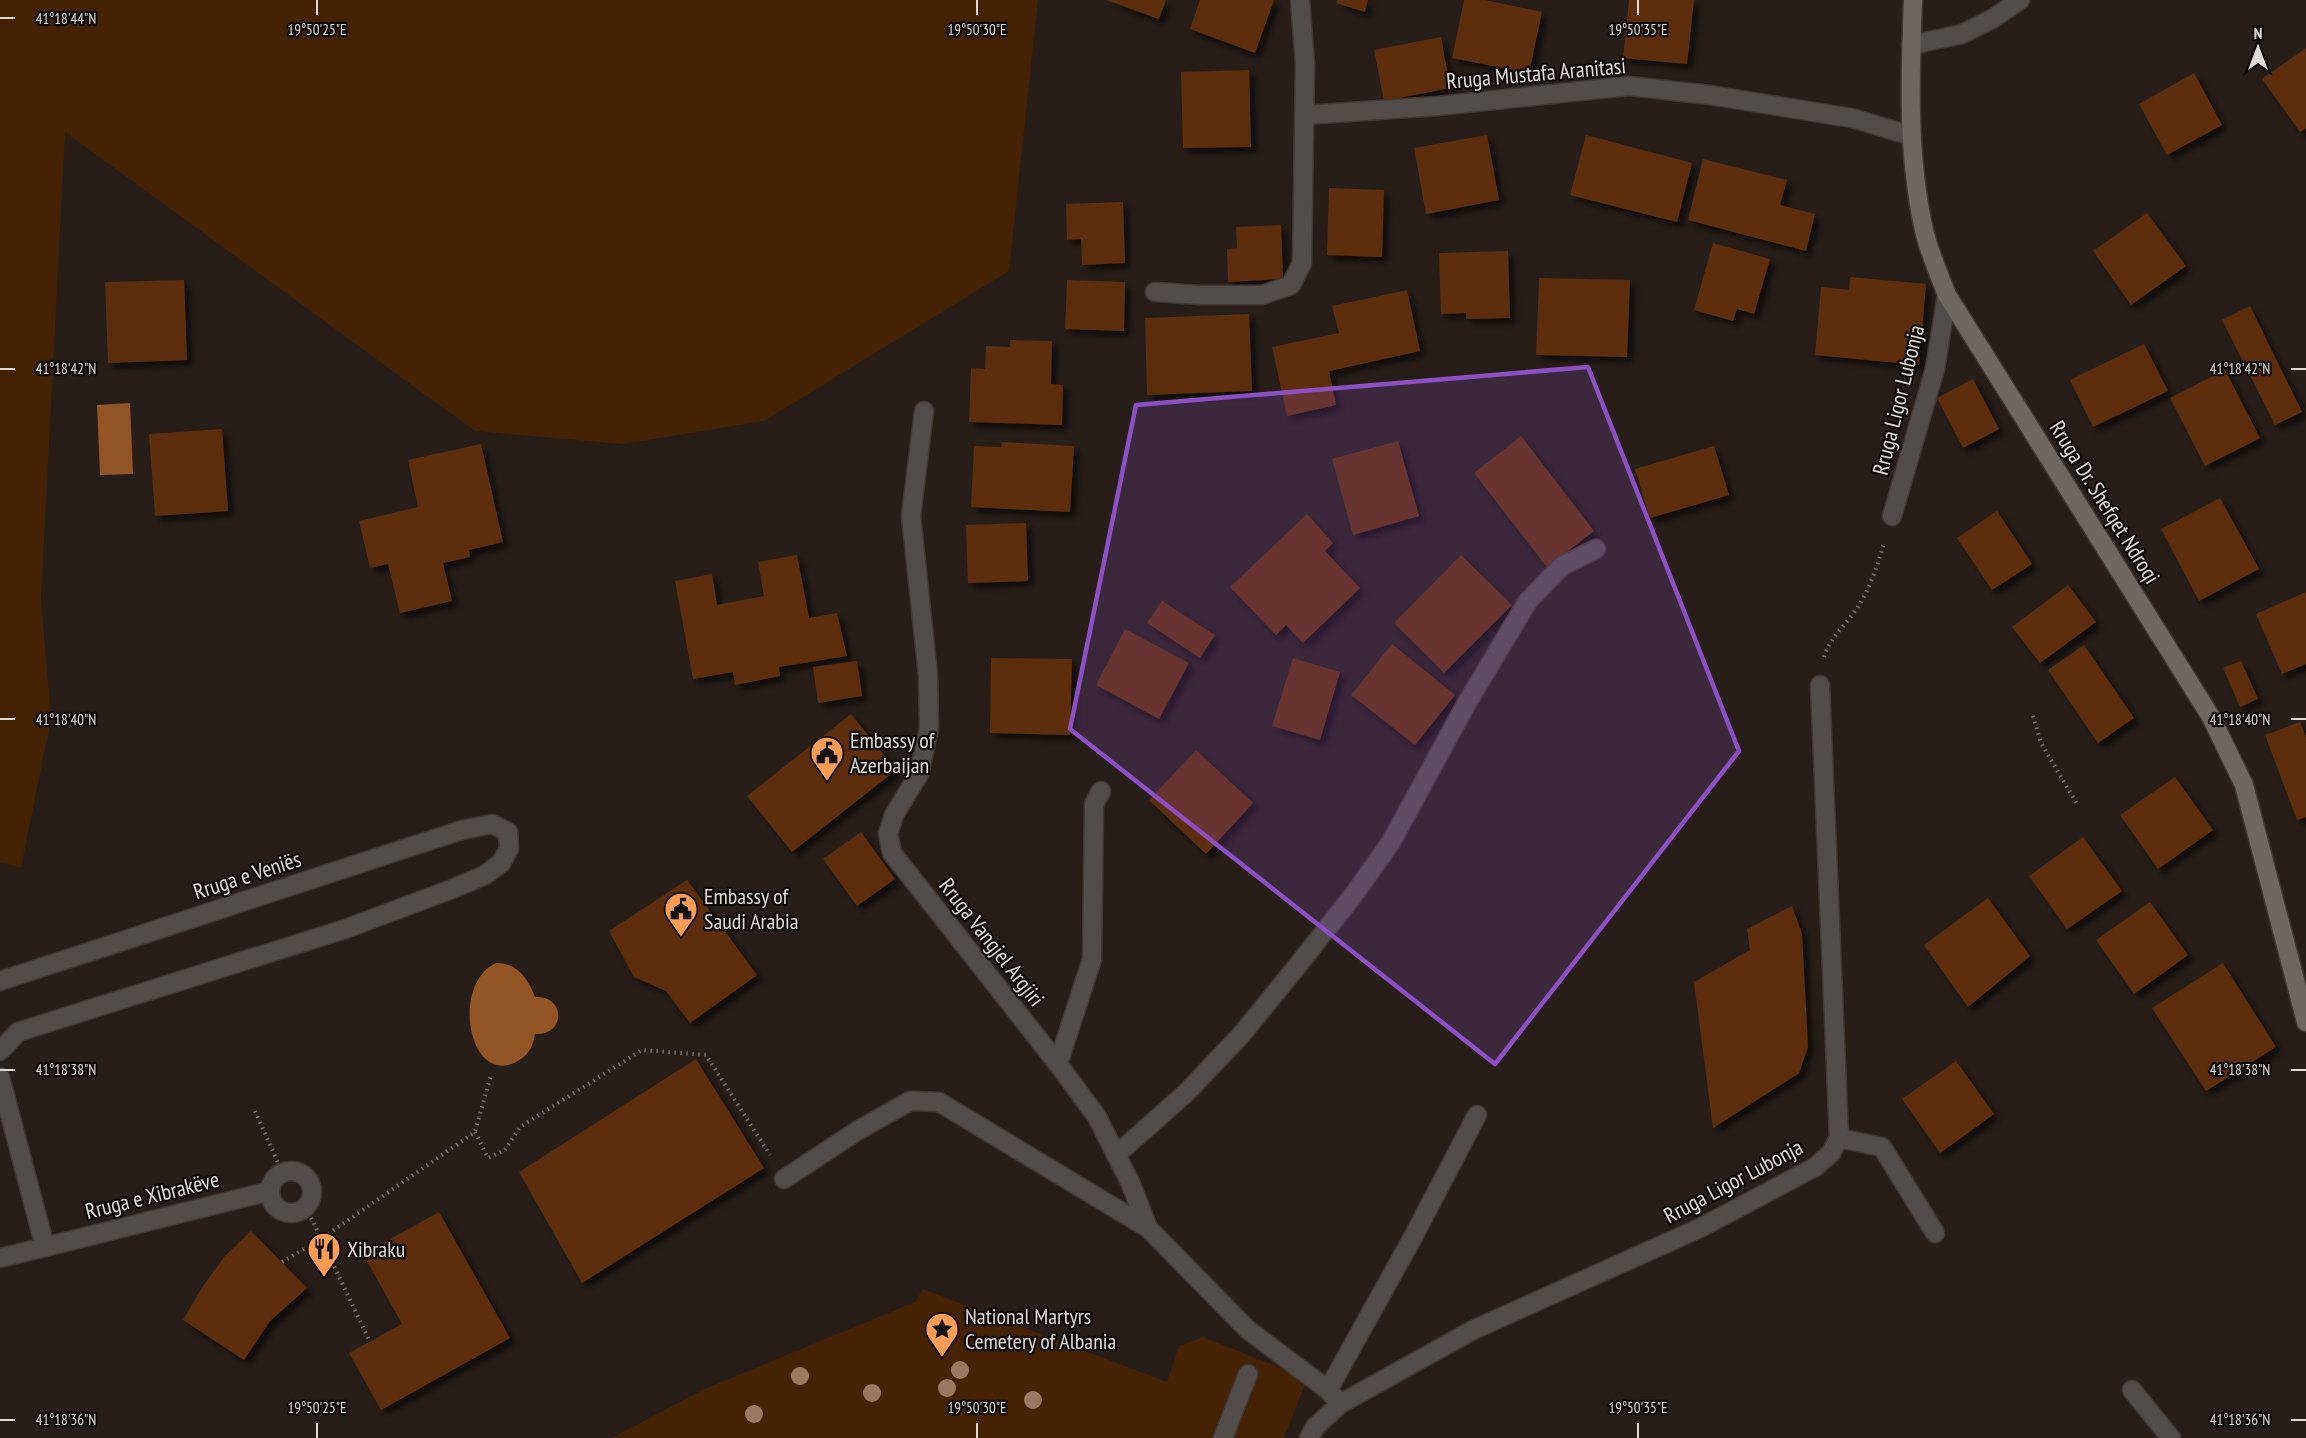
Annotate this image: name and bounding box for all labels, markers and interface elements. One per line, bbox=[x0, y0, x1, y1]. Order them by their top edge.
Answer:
text: 41°18'44"N bbox=[36, 9, 96, 28]
north arrow bbox=[2228, 18, 2288, 78]
text: 19°50'25"E bbox=[287, 20, 347, 39]
text: 19°50'30"E bbox=[947, 20, 1007, 39]
text: 19°50'35"E bbox=[1608, 20, 1668, 39]
text: N bbox=[2254, 23, 2262, 43]
street label: Rruga Mustafa Aranitasi bbox=[1445, 51, 1627, 95]
street label: Rruga Ligor Lubonja bbox=[1866, 322, 1930, 478]
text: 41°18'42"N bbox=[36, 359, 96, 378]
text: 41°18'42"N bbox=[2210, 359, 2270, 378]
street label: Rruga Dr. Shefqet Ndroqi bbox=[2044, 415, 2166, 589]
text: 41°18'40"N bbox=[36, 710, 96, 729]
text: 41°18'40"N bbox=[2210, 710, 2270, 729]
place label: Embassy of Azerbaijan bbox=[850, 726, 936, 779]
public building icon: Embassy of Azerbaijan bbox=[809, 735, 845, 782]
street label: Rruga e Veniës bbox=[190, 844, 304, 906]
street label: Rruga Vangjel Argjiri bbox=[933, 872, 1051, 1012]
place label: Embassy of Saudi Arabia bbox=[704, 882, 799, 935]
public building icon: Embassy of Saudi Arabia bbox=[663, 891, 699, 938]
text: 41°18'38"N bbox=[36, 1060, 96, 1079]
text: 41°18'38"N bbox=[2210, 1060, 2270, 1079]
street label: Rruga Ligor Lubonja bbox=[1659, 1133, 1807, 1229]
street label: Rruga e Xibrakëve bbox=[82, 1165, 222, 1225]
restaurant icon: Xibraku bbox=[306, 1231, 342, 1278]
place label: Xibraku bbox=[347, 1235, 405, 1263]
place label: National Martyrs Cemetery of Albania bbox=[965, 1302, 1116, 1355]
place icon: National Martyrs Cemetery of Albania bbox=[924, 1311, 960, 1358]
text: 19°50'25"E bbox=[287, 1398, 347, 1417]
text: 19°50'30"E bbox=[947, 1398, 1007, 1417]
text: 19°50'35"E bbox=[1608, 1398, 1668, 1417]
text: 41°18'36"N bbox=[36, 1410, 96, 1429]
text: 41°18'36"N bbox=[2210, 1410, 2270, 1429]

